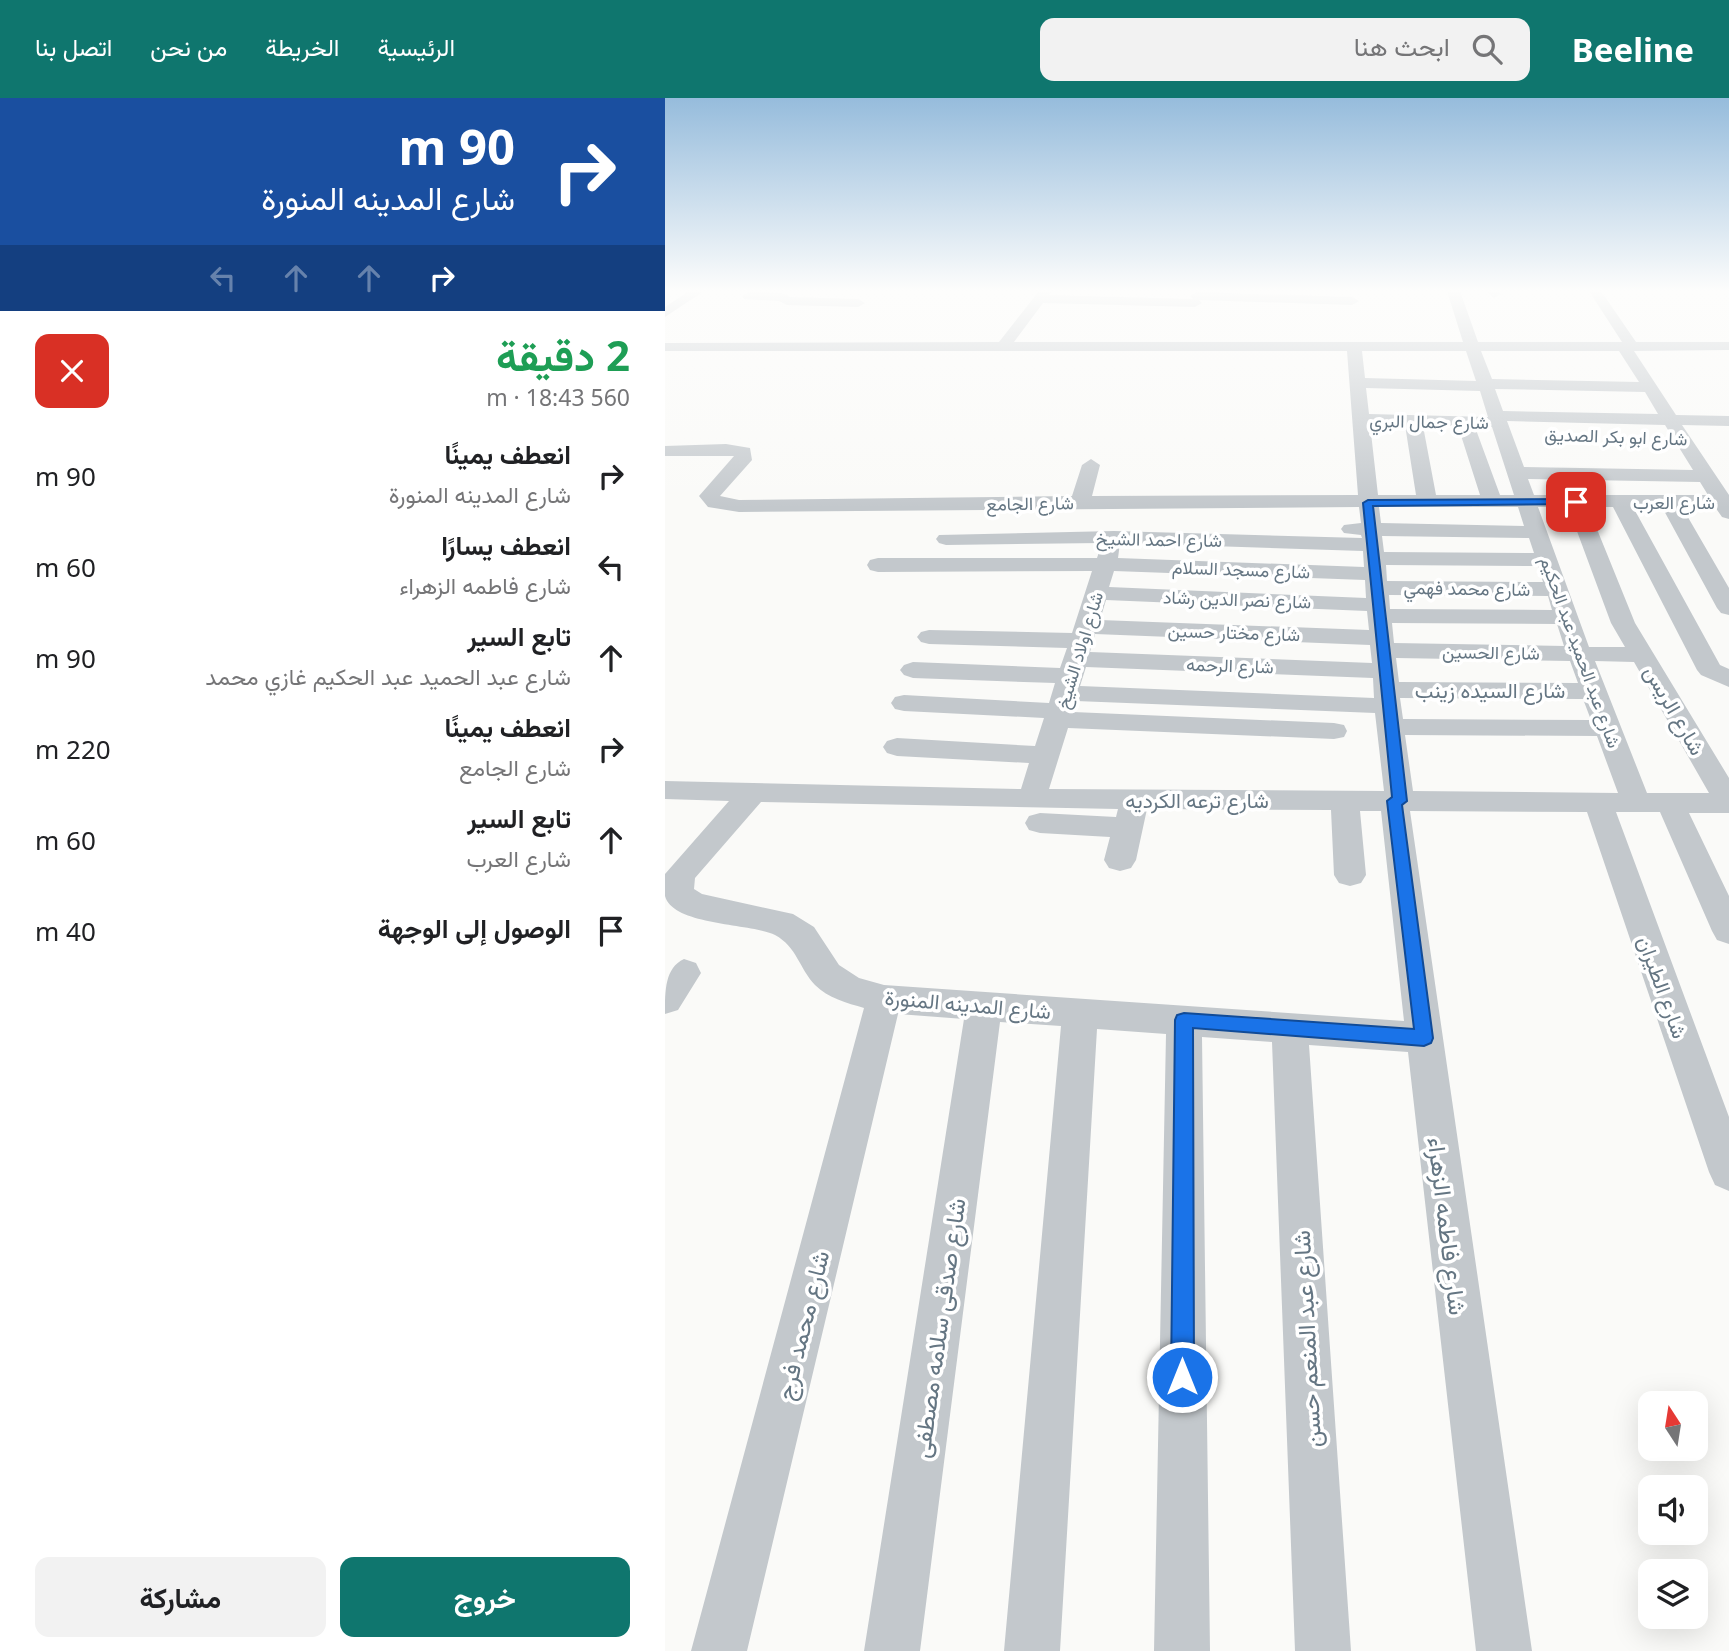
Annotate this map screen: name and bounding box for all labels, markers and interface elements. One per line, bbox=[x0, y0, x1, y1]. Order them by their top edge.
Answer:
search box bbox=[1040, 18, 1530, 81]
text: Beeline bbox=[1572, 27, 1694, 72]
text: ابحث هنا bbox=[1354, 28, 1450, 64]
text: اتصل بنا bbox=[35, 30, 112, 63]
text: من نحن bbox=[150, 30, 227, 63]
text: الخريطة bbox=[265, 30, 339, 63]
text: الرئيسية bbox=[377, 30, 455, 63]
icon: search bbox=[1468, 30, 1506, 68]
text: 90 m bbox=[398, 113, 515, 179]
icon: right bbox=[539, 126, 630, 217]
text: شارع المدينه المنورة bbox=[261, 176, 515, 219]
icon: left bbox=[204, 259, 242, 297]
icon: ahead bbox=[277, 259, 315, 297]
icon: ahead bbox=[350, 259, 388, 297]
icon: right bbox=[423, 259, 461, 297]
text: 2 دقيقة bbox=[496, 326, 630, 383]
button: close bbox=[35, 334, 109, 408]
text: 560 m · 18:43 bbox=[486, 381, 630, 413]
street label: شارع جمال البري bbox=[1369, 408, 1489, 438]
street label: شارع ابو بكر الصديق bbox=[1544, 422, 1688, 451]
text: انعطف يمينًا bbox=[444, 436, 571, 472]
icon: right bbox=[592, 457, 630, 495]
text: 90 m bbox=[35, 458, 96, 494]
pin bbox=[1546, 472, 1606, 532]
text: شارع المدينه المنورة bbox=[389, 478, 571, 510]
icon: arrive bbox=[1557, 483, 1595, 521]
street label: شارع الجامع bbox=[986, 490, 1074, 517]
street label: شارع العرب bbox=[1633, 490, 1715, 515]
street label: شارع احمد الشيخ bbox=[1096, 526, 1222, 553]
text: انعطف يسارًا bbox=[441, 527, 571, 563]
icon: left bbox=[592, 548, 630, 586]
text: 60 m bbox=[35, 549, 96, 585]
street label: شارع عبد الحميد عبد الحكيم bbox=[1534, 553, 1627, 751]
street label: شارع مسجد السلام bbox=[1171, 555, 1311, 584]
text: شارع فاطمه الزهراء bbox=[399, 569, 571, 601]
street label: شارع محمد فهمي bbox=[1403, 575, 1531, 605]
street label: شارع نصر الدين رشاد bbox=[1162, 584, 1311, 615]
street label: شارع اولاد الشيخ bbox=[1050, 589, 1109, 712]
text: تابع السير bbox=[467, 618, 571, 654]
street label: شارع مختار حسين bbox=[1167, 618, 1301, 647]
icon: ahead bbox=[592, 639, 630, 677]
street label: شارع الحسين bbox=[1442, 639, 1540, 666]
text: 90 m bbox=[35, 640, 96, 676]
street label: شارع الرحمه bbox=[1186, 651, 1274, 680]
text: شارع عبد الحميد عبد الحكيم غازي محمد bbox=[205, 660, 571, 692]
street label: شارع الريس bbox=[1637, 660, 1712, 760]
street label: شارع السيده زينب bbox=[1415, 676, 1565, 705]
text: انعطف يمينًا bbox=[444, 709, 571, 745]
icon: right bbox=[592, 730, 630, 768]
text: 220 m bbox=[35, 731, 111, 767]
text: شارع الجامع bbox=[459, 751, 571, 783]
street label: شارع ترعه الكرديه bbox=[1125, 786, 1269, 815]
text: تابع السير bbox=[467, 800, 571, 836]
icon: ahead bbox=[592, 821, 630, 859]
text: 60 m bbox=[35, 822, 96, 858]
text: شارع العرب bbox=[466, 842, 571, 874]
text: الوصول إلى الوجهة bbox=[378, 910, 571, 946]
icon: arrive bbox=[592, 912, 630, 950]
text: 40 m bbox=[35, 913, 96, 949]
street label: شارع الطيران bbox=[1631, 932, 1694, 1042]
street label: شارع المدينه المنورة bbox=[884, 983, 1052, 1026]
street label: شارع فاطمه الزهراء bbox=[1420, 1135, 1475, 1317]
street label: شارع صدقى سلامه مصطفى bbox=[903, 1196, 974, 1460]
street label: شارع عبد المنعم حسن bbox=[1284, 1229, 1329, 1448]
street label: شارع محمد فرج bbox=[768, 1247, 837, 1403]
position arrow bbox=[1145, 1340, 1219, 1414]
north arrow bbox=[1638, 1391, 1708, 1461]
map controls bbox=[1638, 1391, 1708, 1629]
button: sound bbox=[1638, 1475, 1708, 1545]
button: مشاركة bbox=[35, 1557, 326, 1637]
button: خروج bbox=[340, 1557, 630, 1637]
button: layers bbox=[1638, 1559, 1708, 1629]

